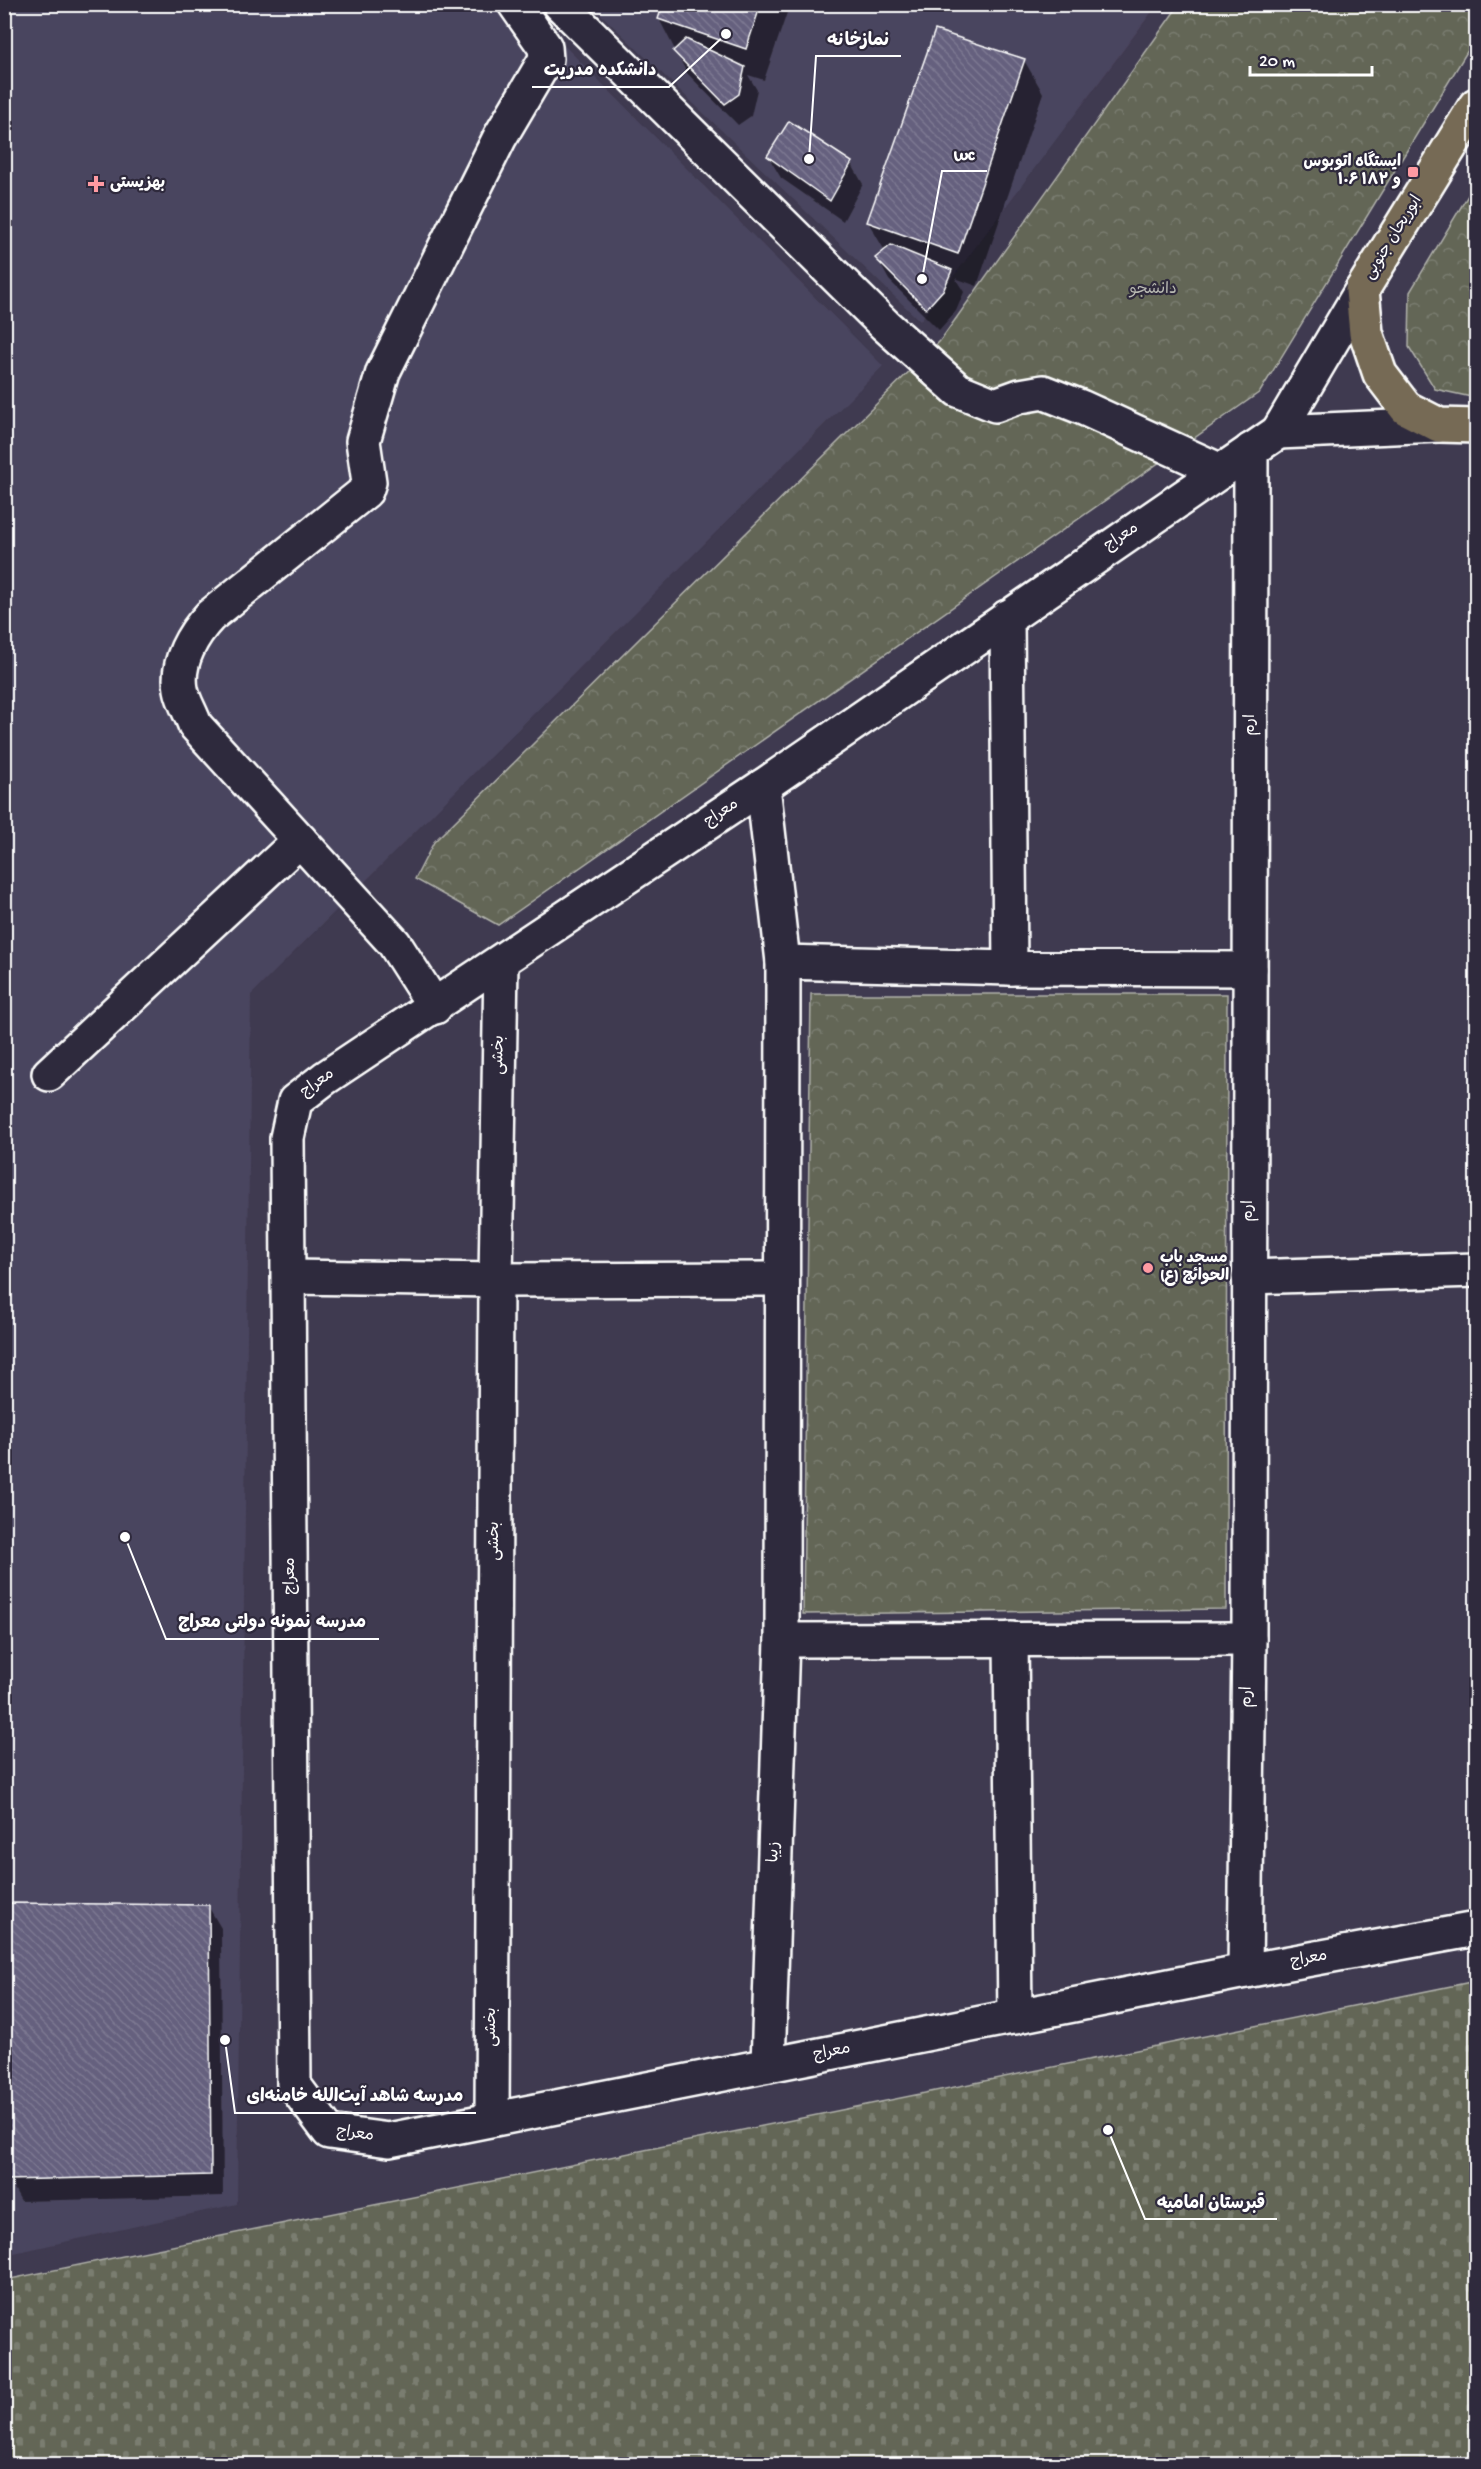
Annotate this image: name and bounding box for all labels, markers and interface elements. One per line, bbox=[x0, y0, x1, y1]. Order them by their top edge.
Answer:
callout: نمازخانه bbox=[816, 20, 901, 56]
text: نمازخانه bbox=[827, 31, 889, 52]
scale bar bbox=[1250, 39, 1372, 77]
callout: دانشکده مدریت bbox=[532, 51, 669, 87]
text: 20 m bbox=[1259, 52, 1295, 73]
text: دانشکده مدریت bbox=[544, 61, 656, 82]
callout: wc bbox=[942, 135, 987, 171]
text: wc bbox=[953, 146, 975, 167]
place label: ایستگاه اتوبوس ۱۰۶ و ۱۸۲ bbox=[1304, 151, 1401, 191]
marker: ایستگاه اتوبوس ۱۰۶ و ۱۸۲ bbox=[1406, 165, 1420, 179]
marker: بهزیستی bbox=[87, 175, 105, 193]
place label: بهزیستی bbox=[110, 175, 165, 194]
street label: ابوریحان جنوبی bbox=[1361, 192, 1427, 284]
park label: دانشجو bbox=[1128, 281, 1177, 300]
street label: معراج bbox=[1101, 520, 1143, 556]
street label: ارم bbox=[1242, 714, 1261, 736]
street label: معراج bbox=[701, 796, 743, 832]
street label: بخشی bbox=[490, 1035, 510, 1075]
street label: معراج bbox=[297, 1065, 339, 1103]
street label: ارم bbox=[1240, 1200, 1259, 1222]
place label: مسجد باب الحوائج (ع) bbox=[1160, 1249, 1229, 1287]
marker: مسجد باب الحوائج (ع) bbox=[1141, 1261, 1155, 1275]
street label: بخشی bbox=[486, 1521, 505, 1561]
street label: معراج bbox=[282, 1557, 301, 1595]
callout: مدرسه نمونه دولتی معراج bbox=[166, 1603, 379, 1639]
text: مدرسه نمونه دولتی معراج bbox=[178, 1613, 366, 1634]
street label: ارم bbox=[1238, 1686, 1258, 1708]
street label: زیبا bbox=[765, 1841, 785, 1863]
street label: معراج bbox=[1289, 1947, 1329, 1973]
street label: بخشی bbox=[483, 2007, 502, 2047]
street label: معراج bbox=[812, 2040, 852, 2066]
callout: مدرسه شاهد آیت‌الله خامنه‌ای bbox=[235, 2077, 476, 2113]
text: مدرسه شاهد آیت‌الله خامنه‌ای bbox=[246, 2085, 464, 2108]
street label: معراج bbox=[335, 2123, 375, 2147]
callout: قبرستان امامیه bbox=[1145, 2183, 1277, 2219]
text: قبرستان امامیه bbox=[1157, 2192, 1265, 2215]

